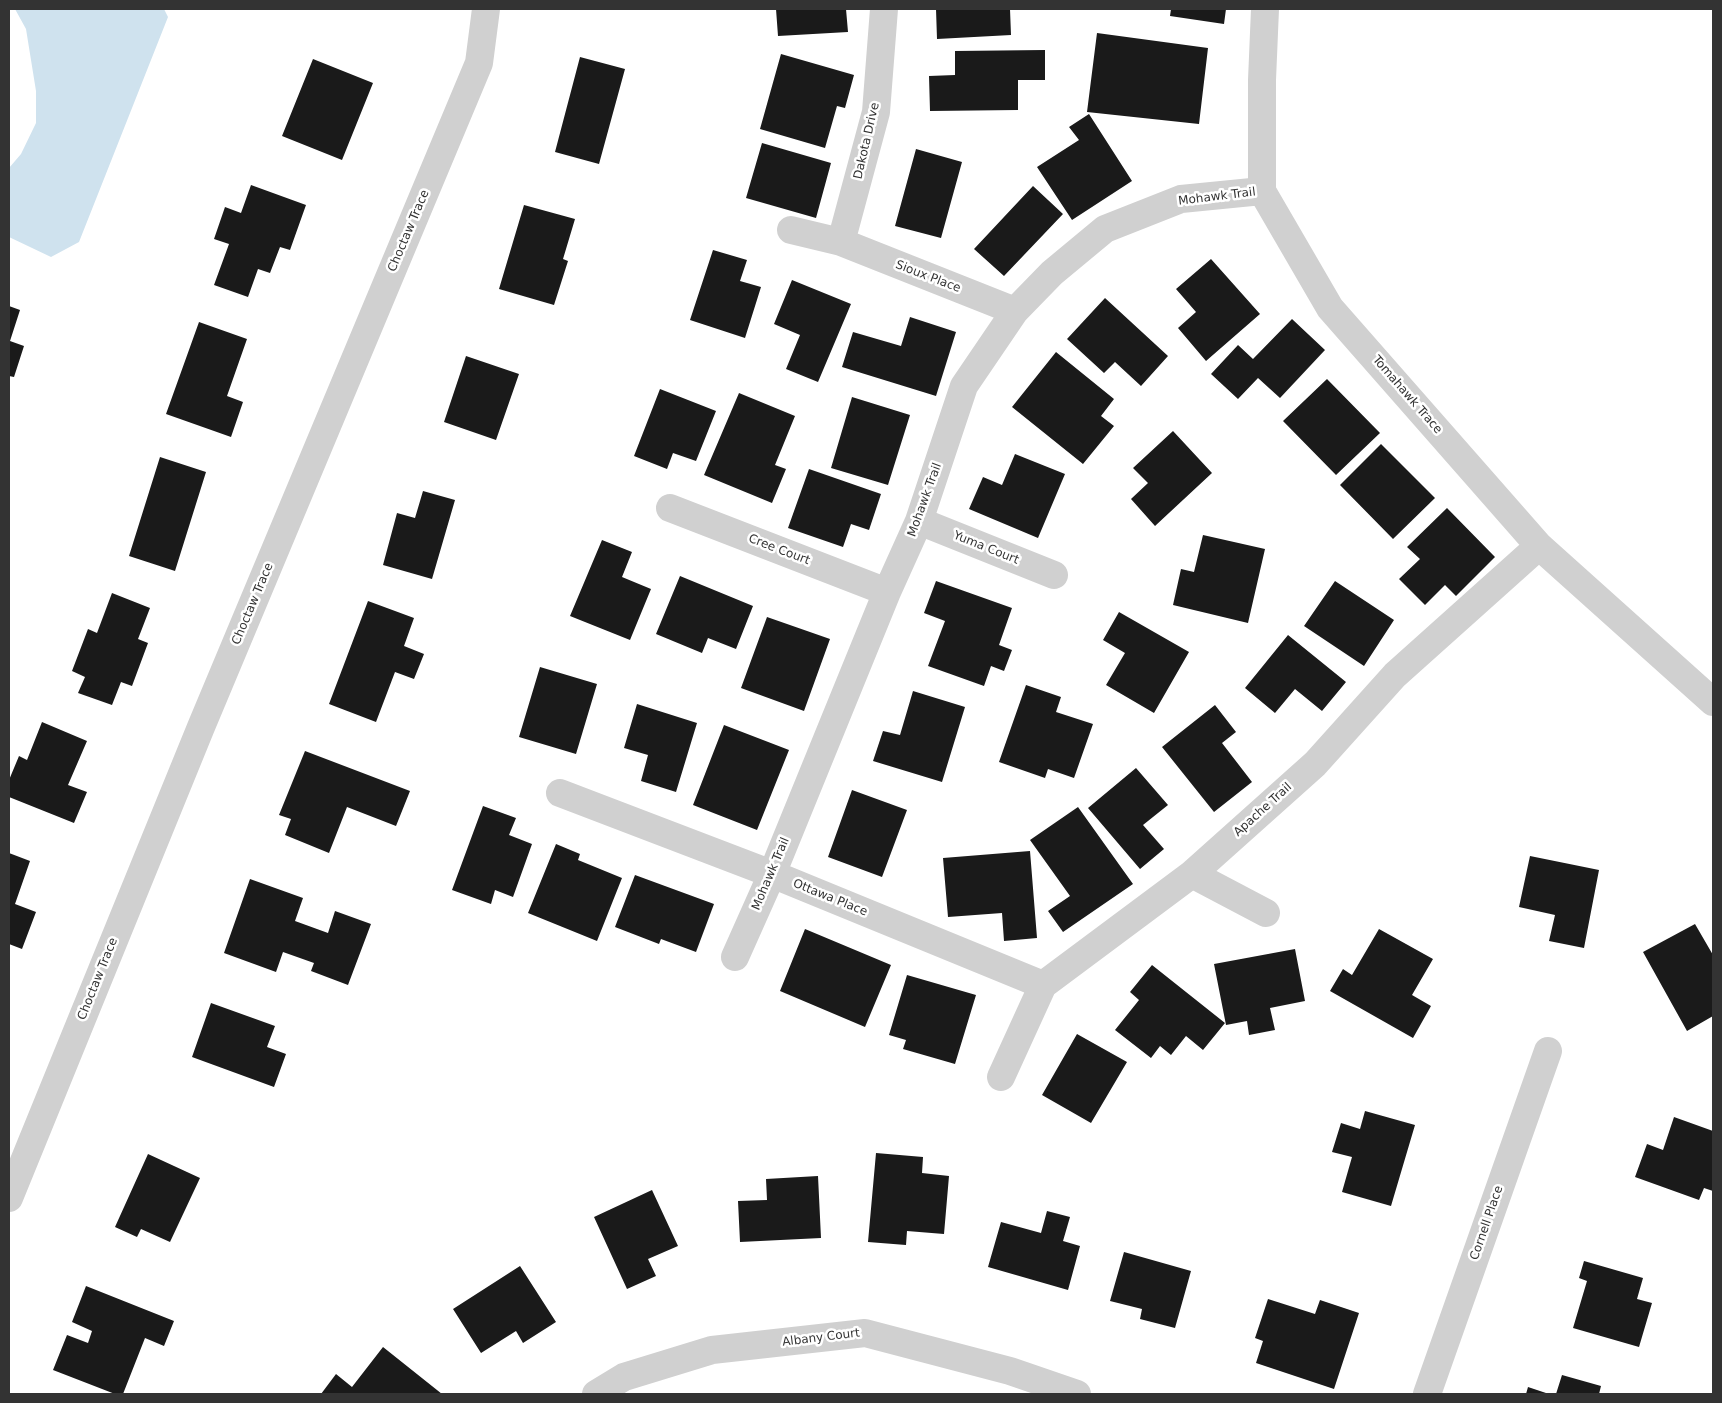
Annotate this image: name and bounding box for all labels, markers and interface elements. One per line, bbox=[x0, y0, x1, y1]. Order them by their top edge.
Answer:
street label: Dakota Drive bbox=[851, 101, 883, 181]
street label: Mohawk Trail bbox=[1178, 185, 1256, 209]
street label: Choctaw Trace bbox=[385, 188, 433, 274]
street label: Sioux Place bbox=[893, 258, 963, 296]
street label: Tomahawk Trace bbox=[1369, 353, 1445, 437]
street label: Mohawk Trail bbox=[905, 461, 945, 539]
street label: Yuma Court bbox=[951, 528, 1021, 568]
street label: Cree Court bbox=[746, 532, 812, 568]
street label: Choctaw Trace bbox=[229, 561, 277, 647]
street label: Apache Trail bbox=[1231, 780, 1295, 840]
street label: Mohawk Trail bbox=[749, 835, 793, 913]
street label: Ottawa Place bbox=[791, 877, 869, 919]
street label: Choctaw Trace bbox=[75, 936, 121, 1022]
street label: Cornell Place bbox=[1468, 1184, 1506, 1262]
street label: Albany Court bbox=[781, 1326, 861, 1350]

